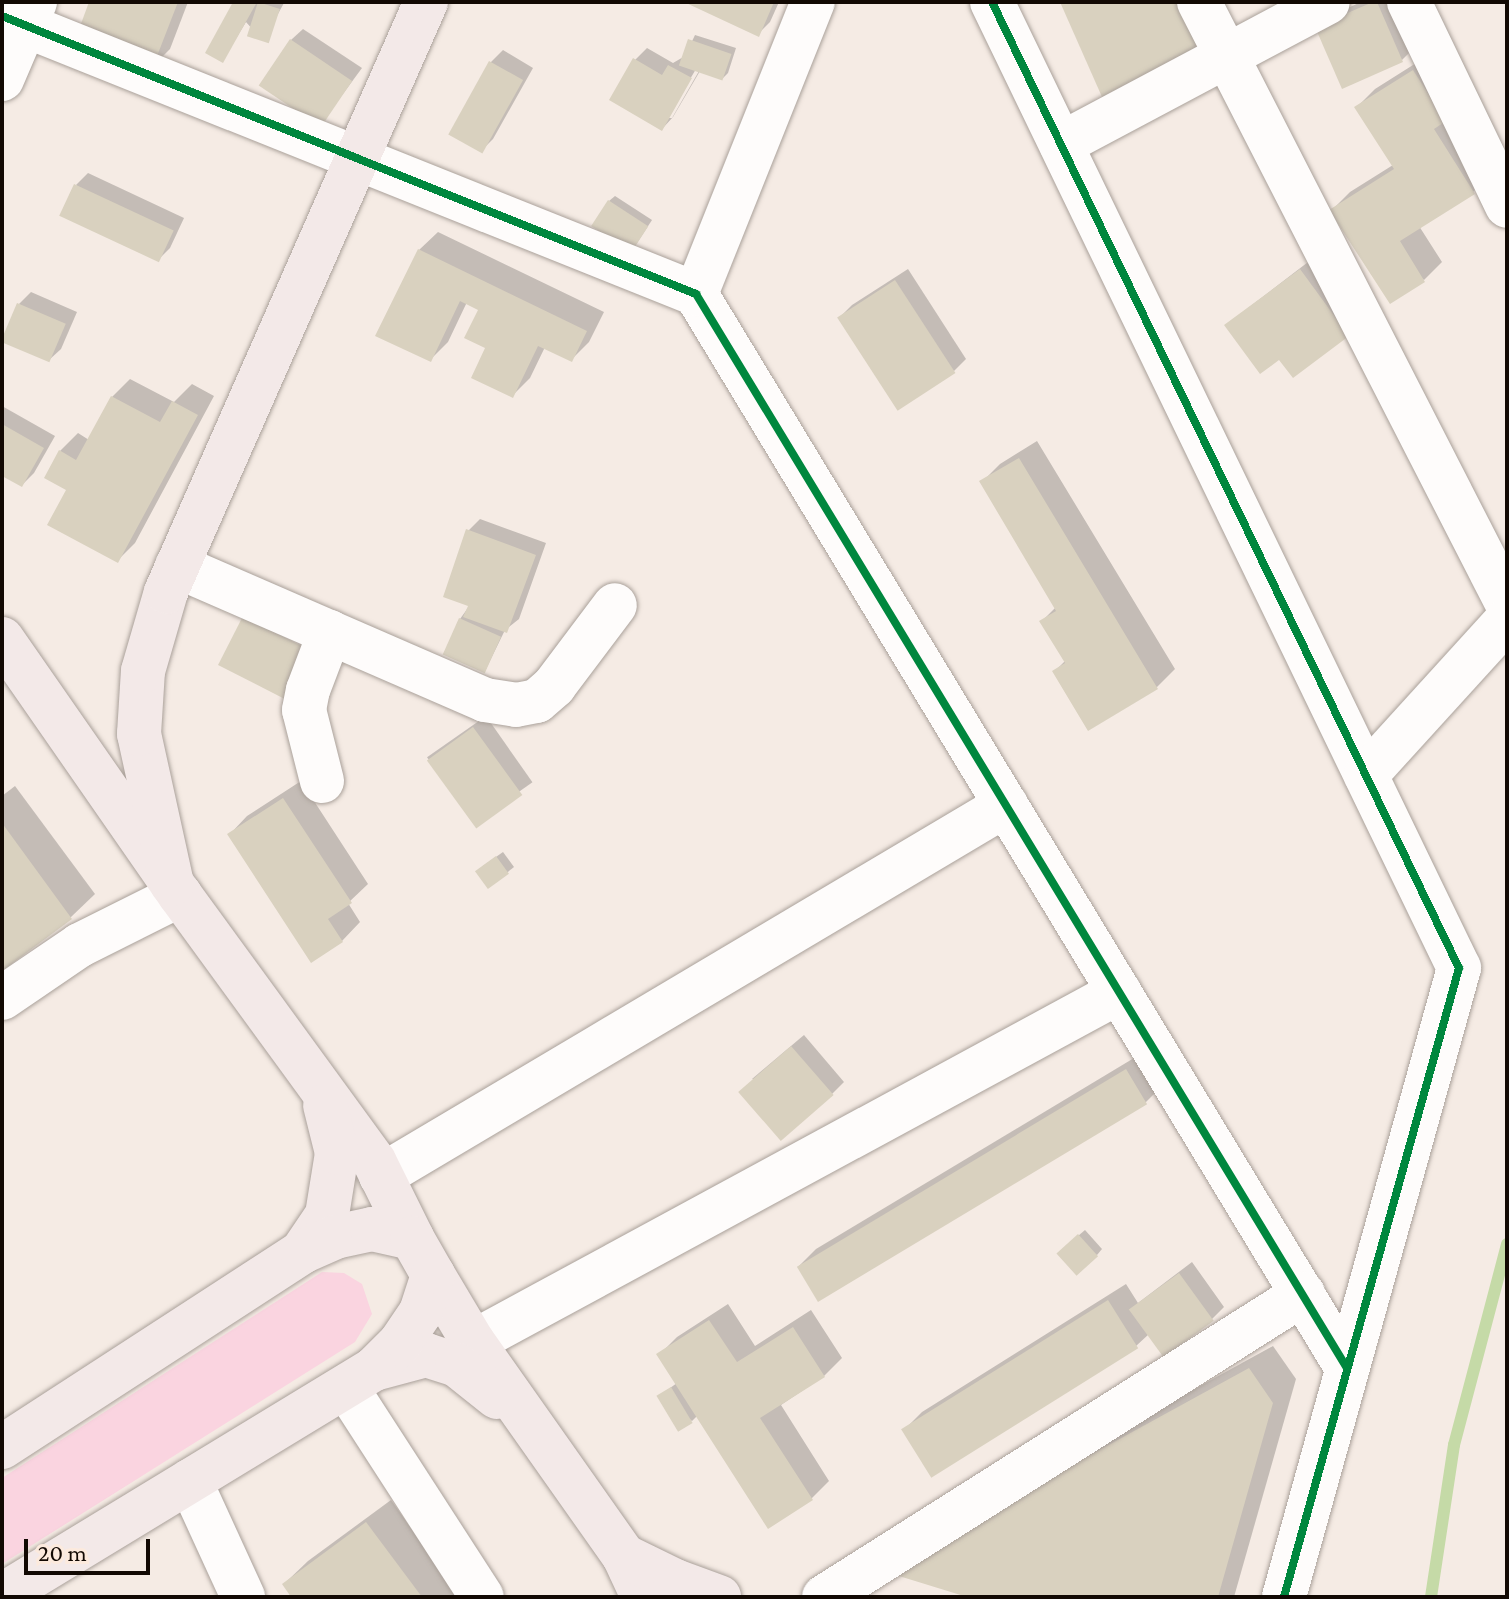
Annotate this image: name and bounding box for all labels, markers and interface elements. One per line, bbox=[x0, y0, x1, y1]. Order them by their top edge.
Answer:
scale bar bbox=[28, 1523, 154, 1573]
text: 20 m bbox=[38, 1539, 87, 1566]

